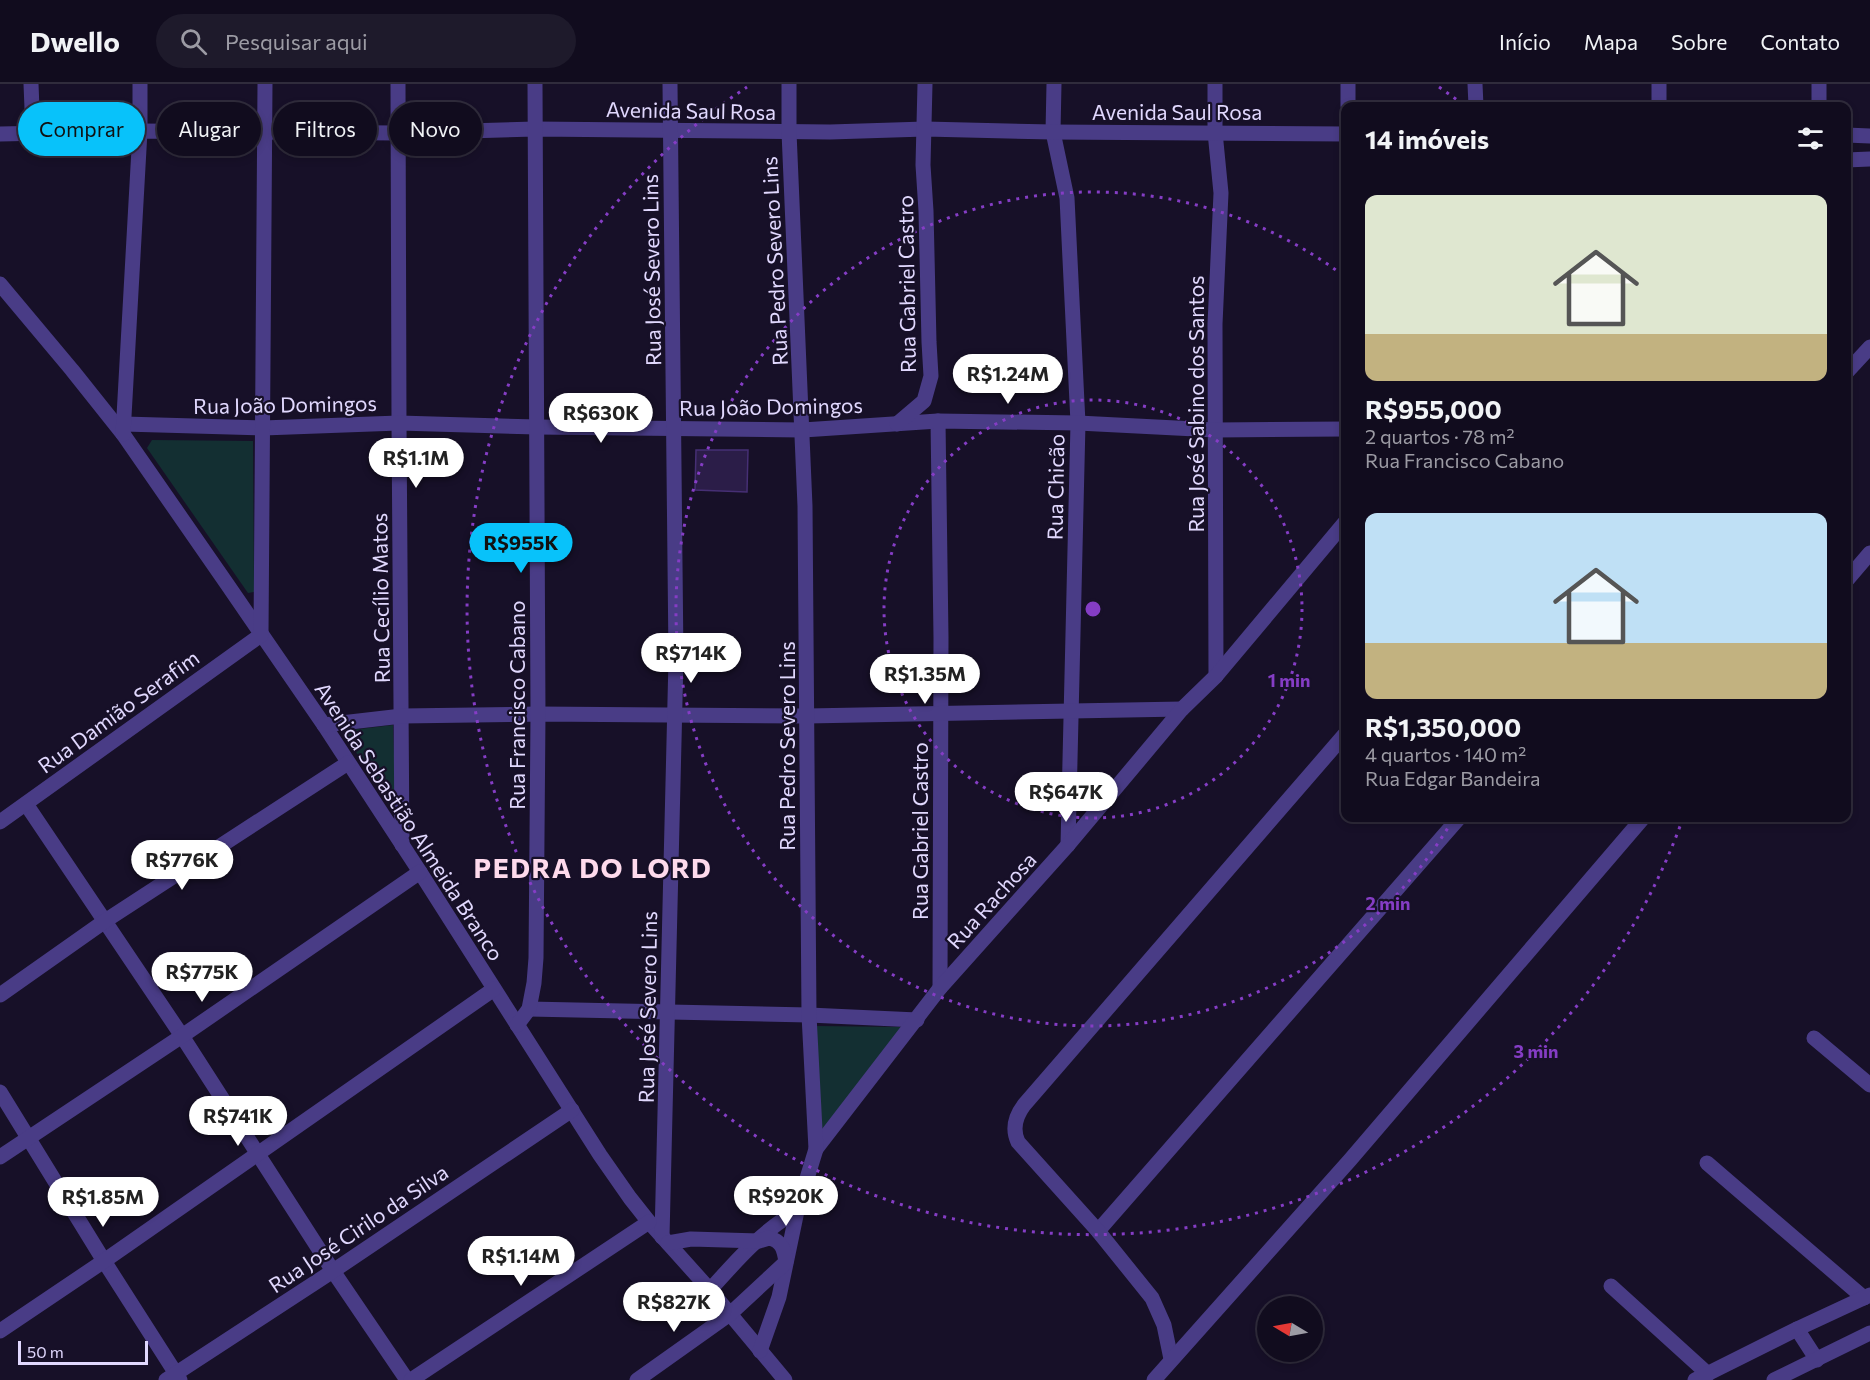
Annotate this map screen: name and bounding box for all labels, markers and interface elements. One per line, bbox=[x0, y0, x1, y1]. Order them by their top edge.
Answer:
search box bbox=[156, 14, 576, 68]
text: Dwello bbox=[30, 24, 120, 58]
icon: search bbox=[177, 25, 210, 58]
text: Pesquisar aqui bbox=[225, 28, 368, 55]
text: Início bbox=[1499, 29, 1551, 54]
text: Mapa bbox=[1584, 29, 1638, 54]
text: Sobre bbox=[1671, 29, 1727, 54]
text: Contato bbox=[1760, 29, 1840, 54]
street label: Avenida Saul Rosa bbox=[606, 96, 776, 124]
street label: Avenida Saul Rosa bbox=[1092, 99, 1262, 124]
chip: Comprar bbox=[18, 102, 145, 156]
chip: Alugar bbox=[157, 102, 261, 156]
chip: Filtros bbox=[273, 102, 377, 156]
chip: Novo bbox=[389, 102, 482, 156]
icon: filters bbox=[1794, 122, 1827, 155]
text: 14 imóveis bbox=[1365, 123, 1489, 154]
street label: Rua Pedro Severo Lins bbox=[756, 156, 792, 366]
street label: Rua José Severo Lins bbox=[637, 174, 665, 366]
street label: Rua Gabriel Castro bbox=[892, 195, 920, 373]
icon: home bbox=[1542, 234, 1650, 342]
street label: Rua José Sabino dos Santos bbox=[1183, 275, 1208, 533]
pin: R$1.24M bbox=[953, 354, 1063, 405]
text: R$1.24M bbox=[967, 361, 1049, 385]
street label: Rua João Domingos bbox=[193, 390, 377, 418]
street label: Rua João Domingos bbox=[679, 392, 863, 420]
pin: R$630K bbox=[552, 393, 650, 444]
text: R$955,000 bbox=[1365, 393, 1502, 424]
text: R$630K bbox=[563, 400, 639, 424]
text: 2 quartos · 78 m² bbox=[1365, 424, 1514, 448]
street label: Rua Chicão bbox=[1042, 434, 1068, 540]
pin: R$1.1M bbox=[367, 438, 465, 489]
text: R$1.1M bbox=[383, 445, 449, 469]
text: Rua Francisco Cabano bbox=[1365, 448, 1564, 472]
street label: Rua Cecílio Matos bbox=[366, 513, 394, 683]
pin: R$955K bbox=[472, 523, 570, 574]
text: R$955K bbox=[484, 530, 558, 554]
icon: home bbox=[1542, 552, 1650, 660]
centre of rings bbox=[1083, 599, 1103, 619]
street label: Rua Francisco Cabano bbox=[504, 600, 529, 810]
pin: R$714K bbox=[642, 633, 740, 684]
text: R$714K bbox=[655, 640, 727, 664]
street label: Rua Pedro Severo Lins bbox=[774, 641, 799, 851]
street label: Rua Damião Serafim bbox=[33, 644, 203, 778]
pin: R$1.35M bbox=[870, 654, 980, 705]
text: R$1.35M bbox=[884, 661, 966, 685]
text: 1 min bbox=[1268, 669, 1310, 691]
street label: Avenida Sebastião Almeida Branco bbox=[310, 677, 510, 965]
text: R$1,350,000 bbox=[1365, 711, 1521, 742]
street label: Rua Gabriel Castro bbox=[907, 742, 932, 920]
text: 4 quartos · 140 m² bbox=[1365, 742, 1526, 766]
text: Rua Edgar Bandeira bbox=[1365, 766, 1540, 790]
pin: R$647K bbox=[1017, 772, 1115, 823]
text: R$647K bbox=[1029, 779, 1103, 803]
pin: R$776K bbox=[133, 840, 231, 891]
text: R$776K bbox=[145, 847, 219, 871]
street label: Rua Rachosa bbox=[941, 847, 1041, 953]
district label: PEDRA DO LORD bbox=[474, 851, 712, 884]
text: 2 min bbox=[1366, 892, 1410, 914]
street label: Rua José Severo Lins bbox=[633, 911, 661, 1103]
pin: R$775K bbox=[153, 952, 251, 1003]
text: R$775K bbox=[166, 959, 238, 983]
text: 3 min bbox=[1513, 1040, 1559, 1062]
pin: R$741K bbox=[189, 1096, 287, 1147]
text: R$741K bbox=[203, 1103, 273, 1127]
street label: Rua José Cirilo da Silva bbox=[264, 1159, 452, 1297]
pin: R$920K bbox=[737, 1176, 835, 1227]
pin: R$1.85M bbox=[48, 1177, 158, 1228]
text: R$920K bbox=[748, 1183, 824, 1207]
text: R$1.85M bbox=[62, 1184, 144, 1208]
pin: R$1.14M bbox=[466, 1236, 576, 1287]
text: R$1.14M bbox=[482, 1243, 560, 1267]
pin: R$827K bbox=[625, 1282, 723, 1333]
text: R$827K bbox=[637, 1289, 711, 1313]
north arrow bbox=[1257, 1296, 1323, 1362]
map controls bbox=[1257, 1296, 1323, 1362]
scale bar bbox=[18, 1338, 148, 1366]
text: 50 m bbox=[27, 1342, 64, 1361]

